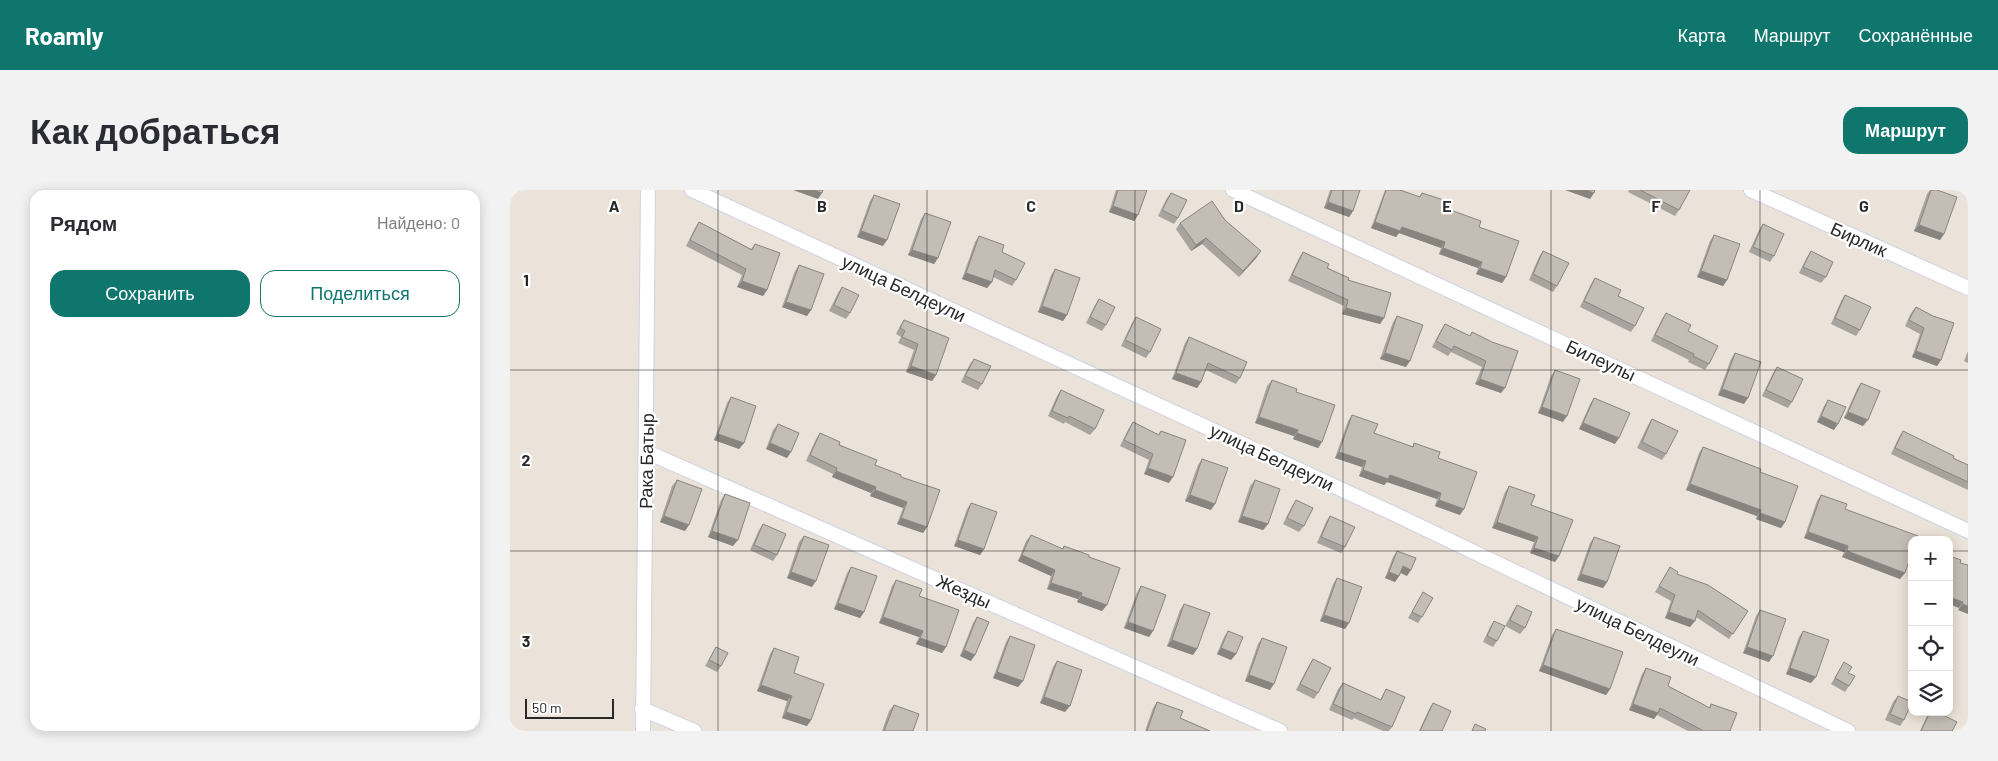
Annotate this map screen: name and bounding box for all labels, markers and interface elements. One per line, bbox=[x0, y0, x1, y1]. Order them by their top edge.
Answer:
text: Roamly bbox=[25, 21, 104, 50]
text: Карта bbox=[1678, 24, 1726, 46]
text: Маршрут bbox=[1754, 24, 1830, 46]
text: Сохранённые bbox=[1858, 24, 1973, 46]
button: Маршрут bbox=[1843, 107, 1968, 154]
text: Как добраться bbox=[30, 109, 280, 151]
text: A bbox=[609, 196, 620, 215]
text: B bbox=[817, 196, 827, 215]
text: C bbox=[1026, 196, 1036, 215]
text: D bbox=[1234, 196, 1244, 215]
text: E bbox=[1442, 196, 1452, 215]
text: F bbox=[1652, 196, 1661, 215]
text: G bbox=[1859, 196, 1869, 215]
text: Рядом bbox=[50, 210, 117, 235]
text: Найдено: 0 bbox=[377, 213, 460, 232]
street label: Бирлик bbox=[1827, 217, 1891, 261]
street label: улица Белдеули bbox=[838, 250, 970, 326]
button: Сохранить bbox=[50, 270, 250, 317]
button: Поделиться bbox=[260, 270, 460, 317]
text: 1 bbox=[523, 270, 529, 289]
street label: Билеулы bbox=[1563, 334, 1639, 386]
street label: Рака Батыр bbox=[634, 413, 658, 509]
street label: улица Белдеули bbox=[1206, 419, 1338, 495]
text: 2 bbox=[522, 450, 531, 469]
map controls bbox=[1908, 536, 1953, 716]
button: + bbox=[1908, 536, 1953, 581]
street label: Жезды bbox=[933, 569, 995, 613]
button: − bbox=[1908, 581, 1953, 626]
street label: улица Белдеули bbox=[1573, 592, 1703, 670]
button: locate bbox=[1908, 626, 1953, 671]
text: 3 bbox=[522, 631, 530, 650]
button: layers bbox=[1908, 671, 1953, 716]
scale bar bbox=[525, 696, 614, 719]
text: 50 m bbox=[532, 699, 561, 716]

